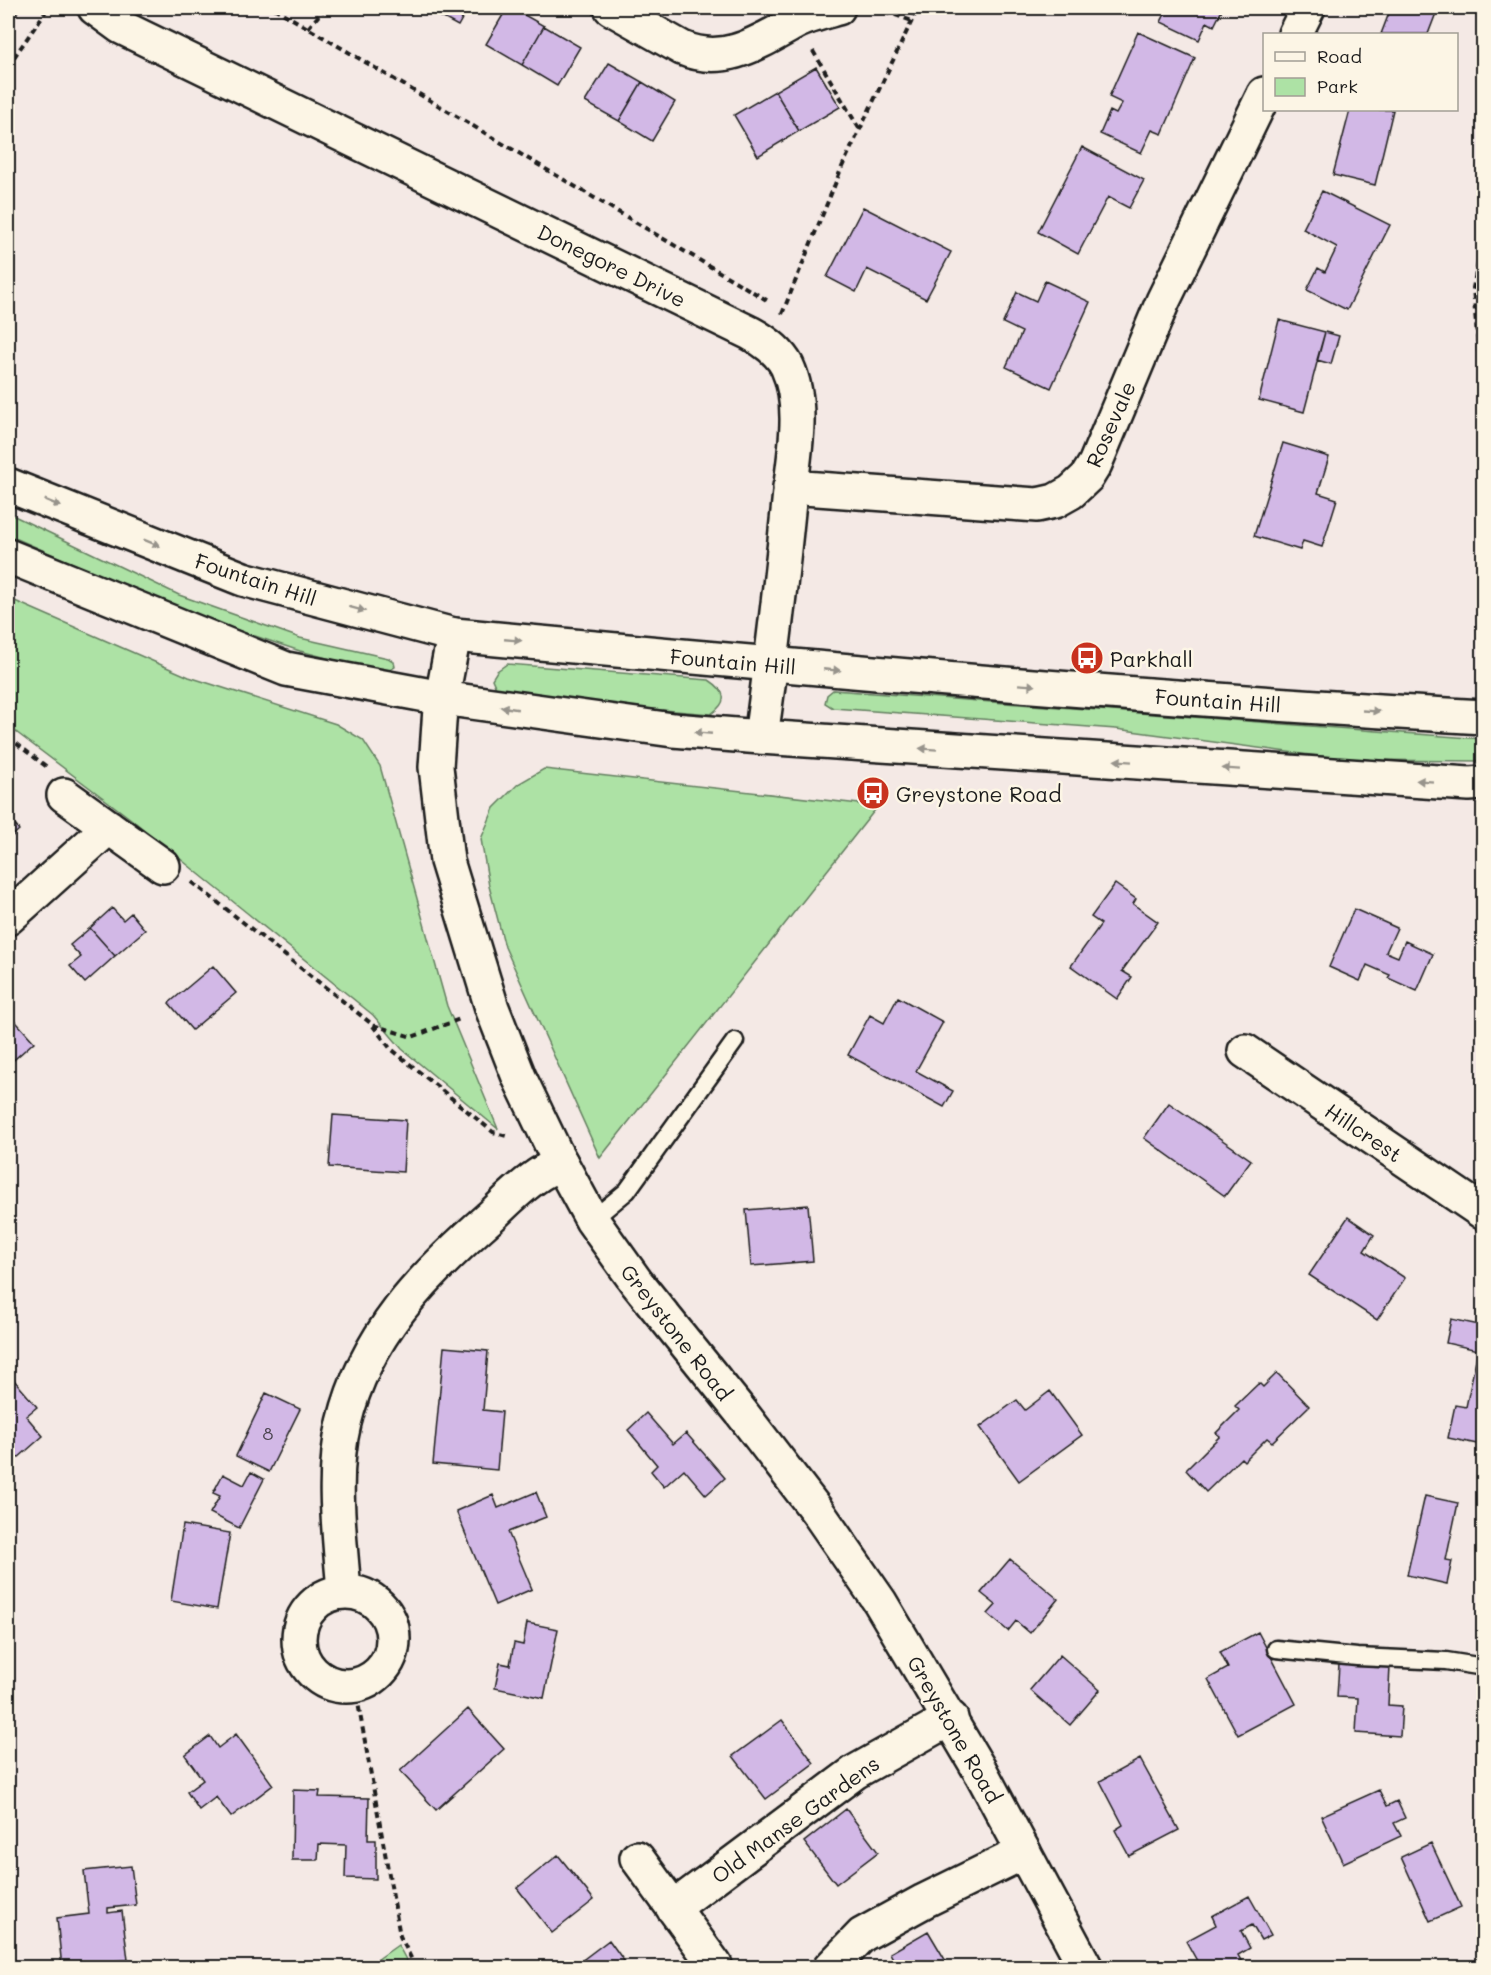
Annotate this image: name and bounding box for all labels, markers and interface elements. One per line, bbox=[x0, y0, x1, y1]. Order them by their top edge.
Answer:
legend bbox=[1263, 33, 1458, 111]
text: Road bbox=[1317, 44, 1362, 68]
text: Park bbox=[1317, 74, 1358, 98]
street label: Donegore Drive bbox=[533, 217, 691, 313]
street label: Rosevale bbox=[1079, 377, 1141, 471]
one-way arrow bbox=[44, 498, 62, 508]
one-way arrow bbox=[143, 539, 161, 548]
street label: Fountain Hill bbox=[192, 547, 320, 611]
one-way arrow bbox=[348, 605, 366, 614]
one-way arrow bbox=[503, 635, 522, 645]
bus stop icon: Parkhall bbox=[1069, 640, 1105, 676]
street label: Fountain Hill bbox=[669, 642, 797, 680]
place label: Parkhall bbox=[1110, 645, 1193, 672]
one-way arrow bbox=[823, 665, 842, 675]
one-way arrow bbox=[1017, 680, 1036, 690]
street label: Fountain Hill bbox=[1154, 682, 1282, 718]
one-way arrow bbox=[500, 703, 519, 712]
one-way arrow bbox=[1362, 706, 1381, 716]
one-way arrow bbox=[693, 728, 712, 738]
one-way arrow bbox=[919, 744, 938, 753]
one-way arrow bbox=[1113, 757, 1132, 766]
one-way arrow bbox=[1221, 764, 1240, 773]
bus stop icon: Greystone Road bbox=[855, 775, 891, 811]
one-way arrow bbox=[1416, 776, 1435, 786]
place label: Greystone Road bbox=[896, 780, 1062, 807]
street label: Hillcrest bbox=[1320, 1096, 1408, 1168]
street label: Greystone Road bbox=[615, 1258, 739, 1406]
house number: 8 bbox=[263, 1421, 274, 1445]
street label: Greystone Road bbox=[902, 1651, 1008, 1807]
street label: Old Manse Gardens bbox=[706, 1749, 884, 1889]

